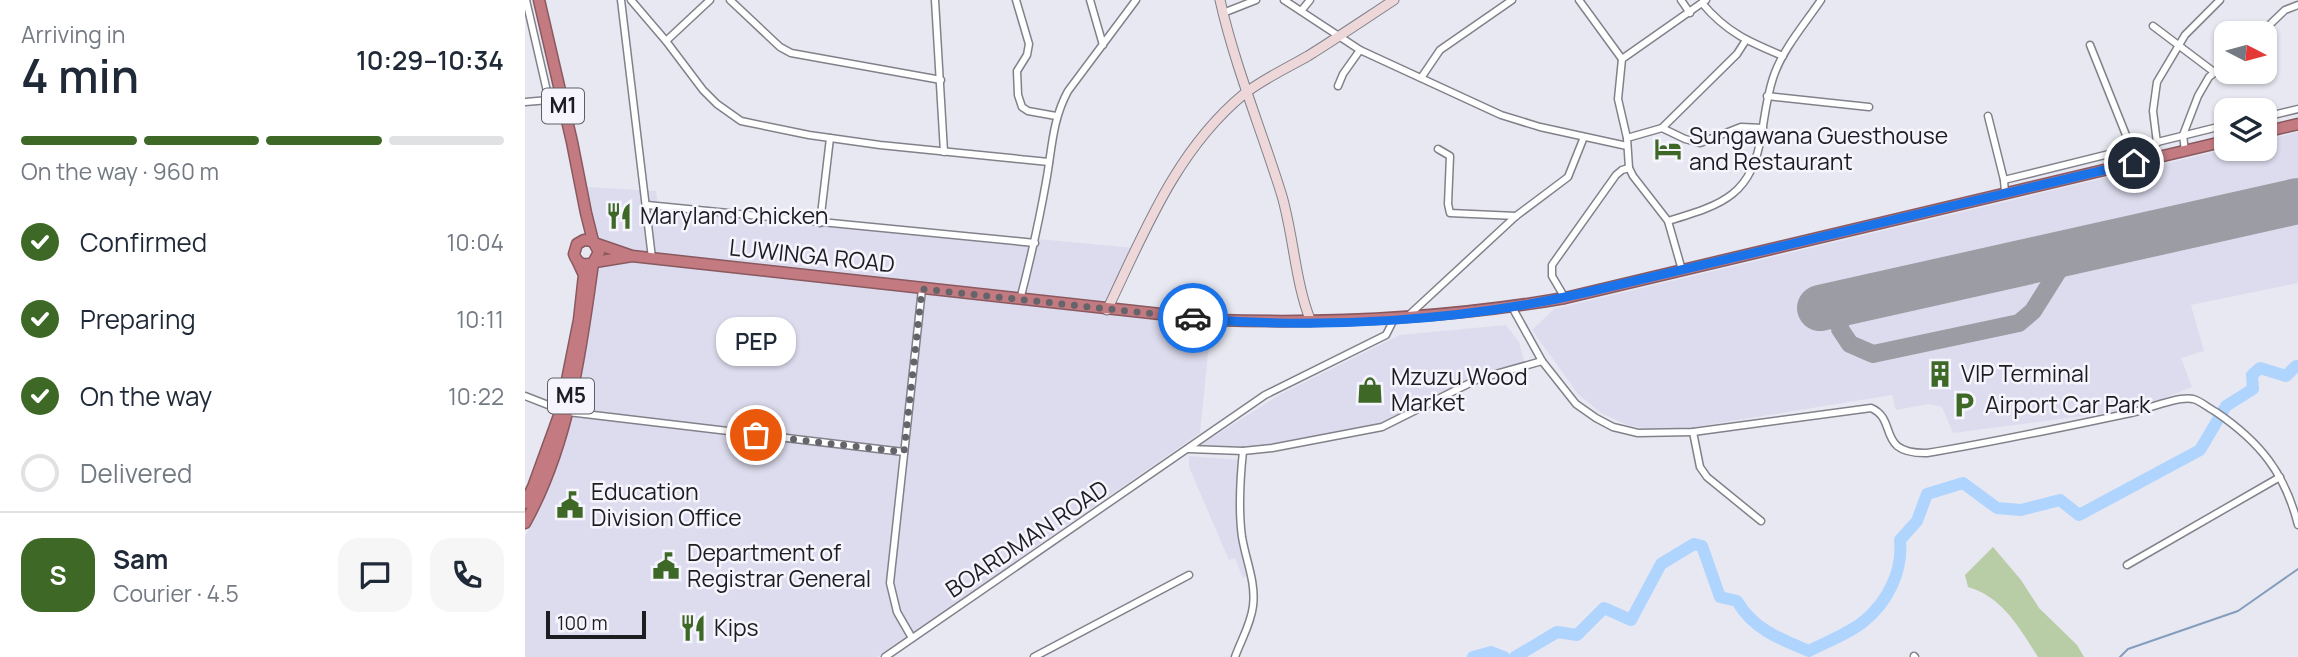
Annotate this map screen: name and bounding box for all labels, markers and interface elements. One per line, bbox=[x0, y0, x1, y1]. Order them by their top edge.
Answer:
text: Arriving in bbox=[21, 18, 126, 50]
north arrow bbox=[2214, 21, 2277, 84]
map controls bbox=[2214, 21, 2277, 161]
text: 10:29–10:34 bbox=[356, 42, 504, 78]
text: 4 min bbox=[21, 44, 139, 107]
road number: M1 bbox=[542, 88, 584, 124]
button: layers bbox=[2214, 98, 2277, 161]
place label: Sungawana Guesthouse and Restaurant bbox=[1689, 119, 1948, 177]
pin bbox=[2104, 133, 2164, 193]
hotel icon: Sungawana Guesthouse and Restaurant bbox=[1653, 134, 1683, 164]
icon: home bbox=[2115, 144, 2153, 182]
text: On the way · 960 m bbox=[21, 155, 219, 187]
place label: Maryland Chicken bbox=[640, 199, 829, 231]
restaurant icon: Maryland Chicken bbox=[604, 201, 634, 231]
icon: check bbox=[21, 223, 59, 261]
text: Confirmed bbox=[80, 224, 207, 260]
text: 10:04 bbox=[447, 226, 504, 258]
street label: LUWINGA ROAD bbox=[728, 230, 896, 280]
courier bbox=[1158, 283, 1228, 353]
icon: car bbox=[1174, 299, 1212, 337]
icon: check bbox=[21, 300, 59, 338]
text: Preparing bbox=[80, 301, 196, 337]
text: 10:11 bbox=[456, 303, 504, 335]
callout: PEP bbox=[716, 316, 796, 365]
text: PEP bbox=[735, 325, 777, 357]
place label: VIP Terminal bbox=[1961, 357, 2089, 389]
building icon: VIP Terminal bbox=[1925, 359, 1955, 389]
place label: Mzuzu Wood Market bbox=[1391, 360, 1528, 418]
shop icon: Mzuzu Wood Market bbox=[1355, 375, 1385, 405]
icon: check bbox=[21, 377, 59, 415]
text: On the way bbox=[80, 378, 212, 414]
road number: M5 bbox=[548, 378, 594, 414]
text: 10:22 bbox=[448, 380, 504, 412]
place label: Airport Car Park bbox=[1985, 388, 2151, 420]
parking icon: Airport Car Park bbox=[1949, 390, 1979, 420]
pin bbox=[726, 405, 786, 465]
icon: bag bbox=[737, 416, 775, 454]
text: Delivered bbox=[80, 455, 192, 491]
street label: BOARDMAN ROAD bbox=[939, 472, 1114, 604]
place label: Education Division Office bbox=[591, 475, 742, 533]
public building icon: Education Division Office bbox=[555, 490, 585, 520]
place label: Department of Registrar General bbox=[687, 536, 871, 594]
button: chat bbox=[338, 538, 412, 612]
button: phone bbox=[430, 538, 504, 612]
text: Sam bbox=[113, 541, 168, 577]
public building icon: Department of Registrar General bbox=[651, 551, 681, 581]
text: S bbox=[49, 557, 67, 593]
text: Courier · 4.5 bbox=[113, 577, 239, 609]
scale bar bbox=[546, 608, 646, 640]
text: 100 m bbox=[557, 610, 608, 636]
place label: Kips bbox=[714, 611, 759, 643]
restaurant icon: Kips bbox=[678, 613, 708, 643]

